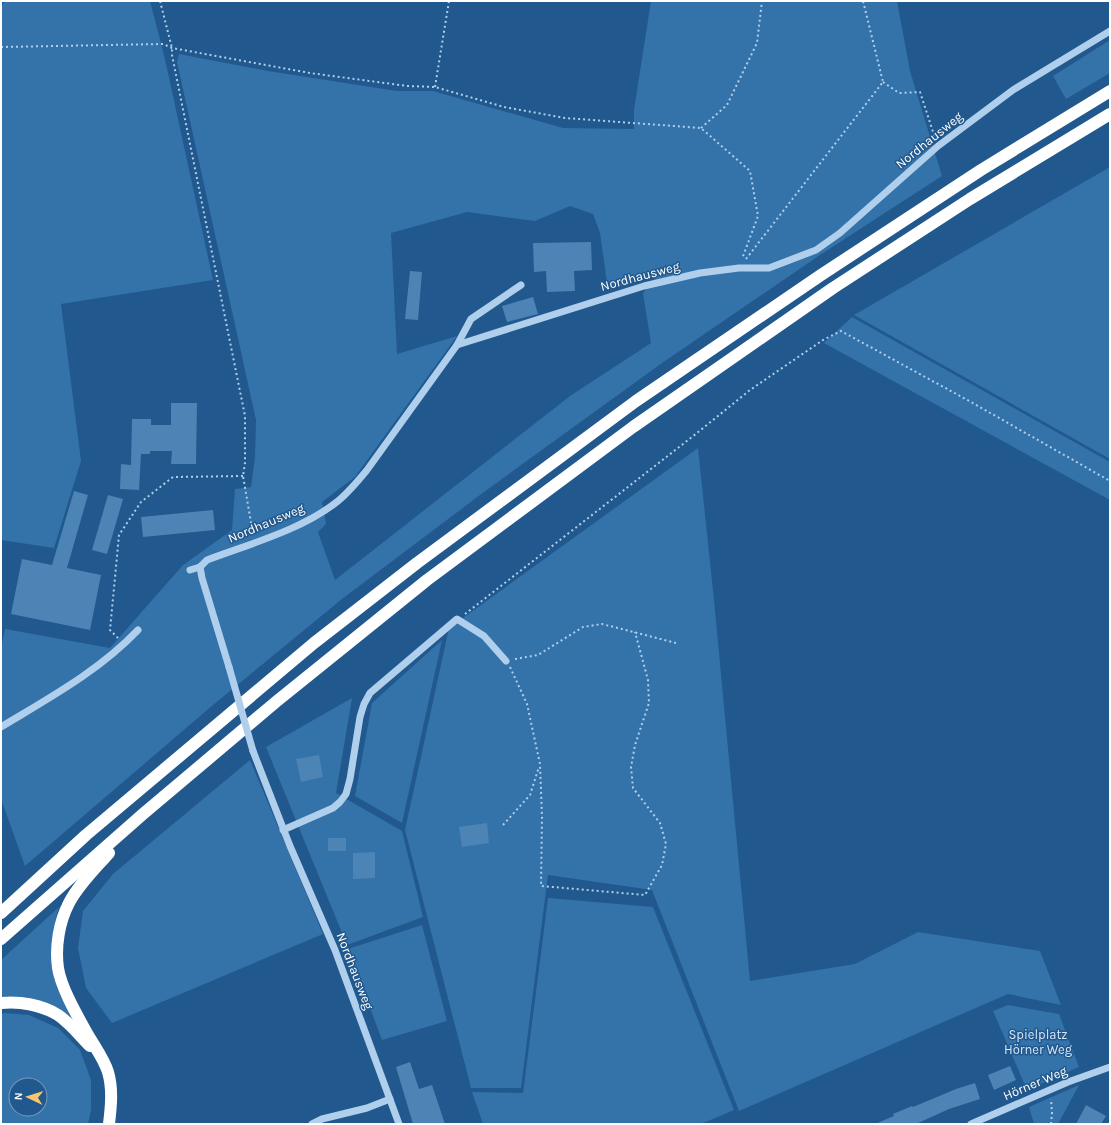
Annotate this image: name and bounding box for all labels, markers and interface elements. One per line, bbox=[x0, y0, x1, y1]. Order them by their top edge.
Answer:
street label: Nordhausweg bbox=[893, 108, 966, 171]
street label: Nordhausweg bbox=[599, 258, 682, 294]
street label: Nordhausweg bbox=[226, 500, 307, 546]
street label: Nordhausweg bbox=[333, 930, 377, 1012]
park label: Spielplatz Hörner Weg bbox=[1004, 1027, 1073, 1057]
street label: Hörner Weg bbox=[1001, 1063, 1070, 1103]
north arrow bbox=[8, 1077, 48, 1117]
text: N bbox=[12, 1092, 25, 1101]

